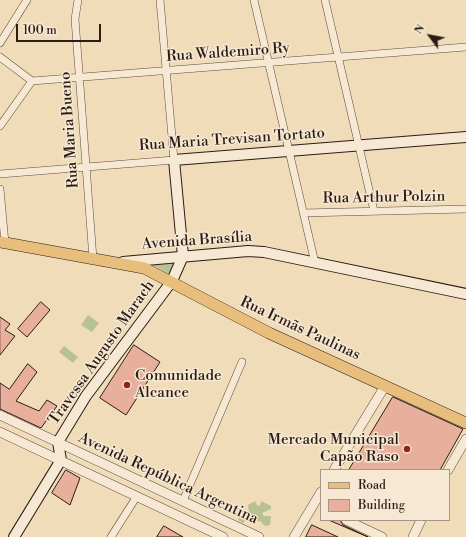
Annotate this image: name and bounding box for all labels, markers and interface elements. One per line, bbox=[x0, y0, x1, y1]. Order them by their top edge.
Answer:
scale bar bbox=[18, 16, 103, 42]
north arrow bbox=[410, 16, 450, 56]
text: N bbox=[412, 22, 428, 37]
text: 100 m bbox=[23, 23, 57, 38]
street label: Rua Waldemiro Ry bbox=[166, 40, 290, 66]
street label: Rua Maria Bueno bbox=[57, 71, 83, 189]
street label: Rua Maria Trevisan Tortato bbox=[138, 125, 326, 155]
street label: Rua Arthur Polzin bbox=[323, 188, 445, 208]
street label: Avenida Brasília bbox=[141, 228, 253, 254]
street label: Travessa Augusto Marach bbox=[45, 277, 159, 429]
street label: Rua Irmãs Paulinas bbox=[237, 293, 363, 365]
place label: Comunidade Alcance bbox=[135, 367, 222, 402]
marker: Comunidade Alcance bbox=[122, 380, 132, 390]
street label: Avenida República Argentina bbox=[75, 429, 261, 529]
place label: Mercado Municipal Capão Raso bbox=[268, 431, 399, 466]
marker: Mercado Municipal Capão Raso bbox=[402, 444, 412, 454]
legend bbox=[320, 469, 450, 521]
text: Road bbox=[358, 478, 386, 493]
text: Building bbox=[358, 498, 405, 513]

